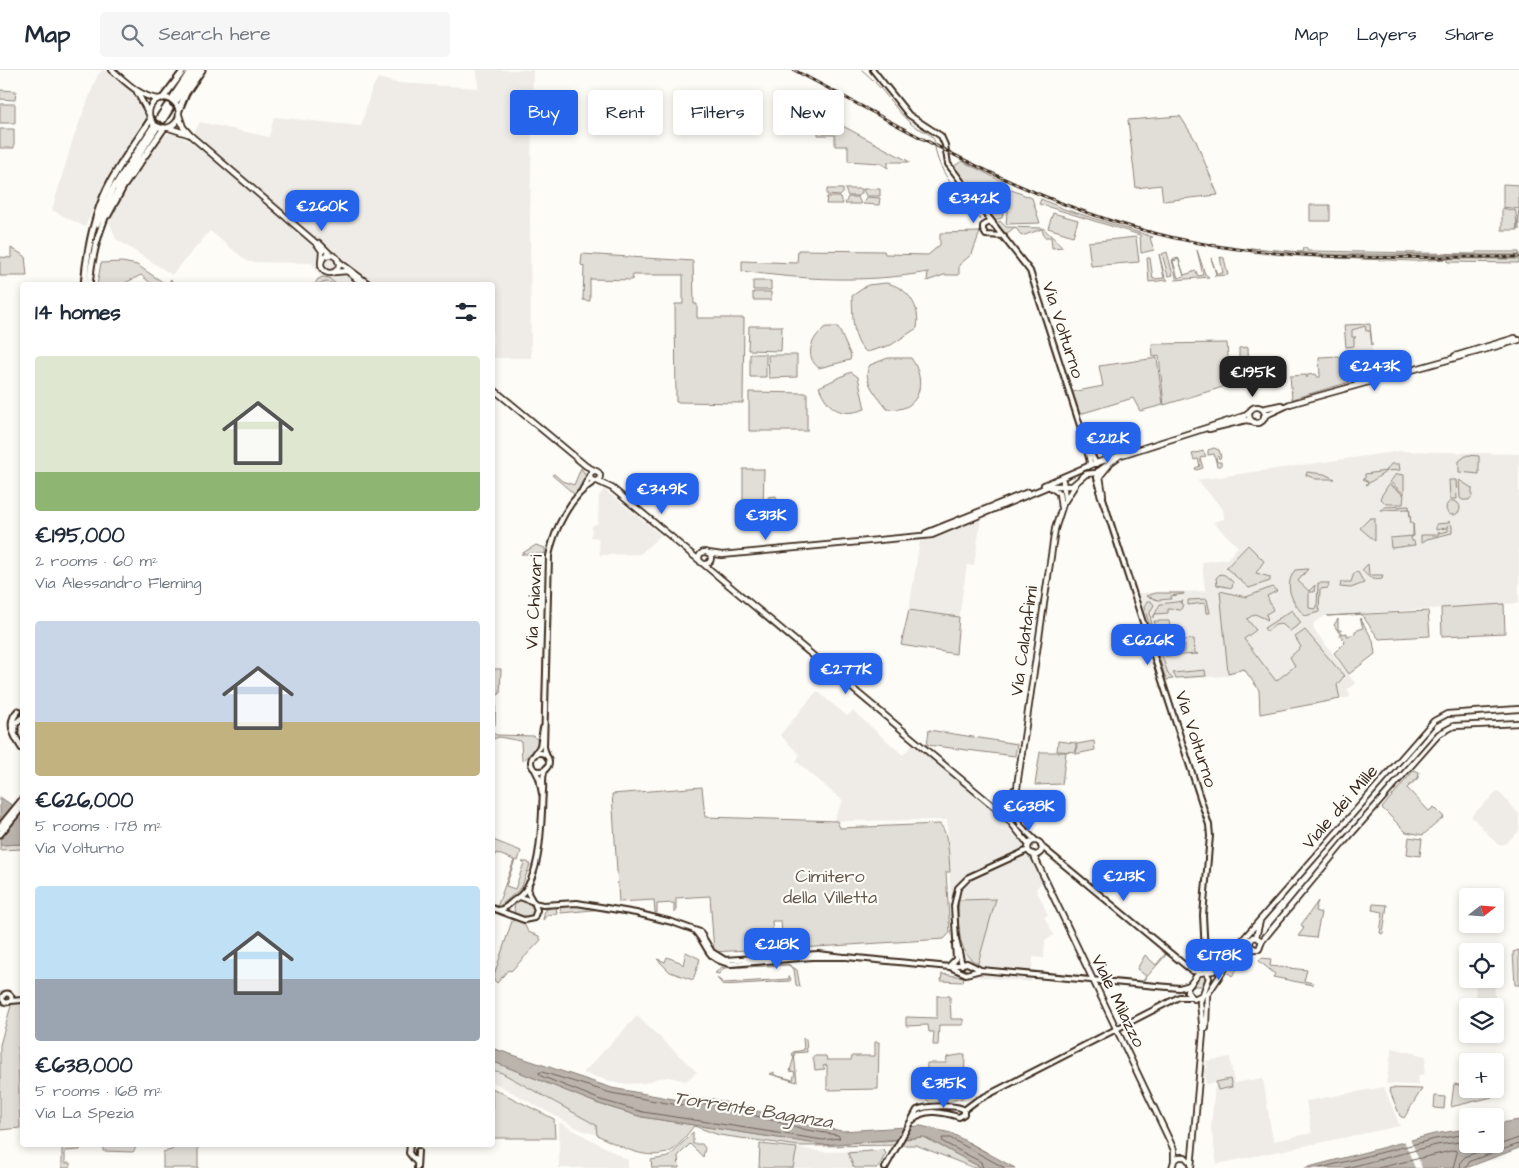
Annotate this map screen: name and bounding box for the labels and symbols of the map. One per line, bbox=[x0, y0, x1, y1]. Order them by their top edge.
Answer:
pin: €342K bbox=[939, 182, 1009, 224]
pin: €260K bbox=[287, 190, 357, 232]
street label: Via Volturno bbox=[1036, 279, 1090, 381]
pin: €243K bbox=[1340, 350, 1410, 392]
pin: €195K bbox=[1218, 356, 1288, 398]
pin: €212K bbox=[1073, 422, 1143, 464]
pin: €349K bbox=[627, 472, 697, 515]
pin: €313K bbox=[731, 498, 801, 541]
street label: Via Chiavari bbox=[519, 554, 549, 650]
street label: Via Calatafimi bbox=[1004, 584, 1044, 698]
pin: €626K bbox=[1113, 624, 1183, 666]
pin: €277K bbox=[811, 652, 881, 695]
street label: Via Volturno bbox=[1169, 688, 1223, 790]
street label: Viale dei Mille bbox=[1296, 759, 1384, 855]
pin: €638K bbox=[994, 790, 1064, 832]
pin: €213K bbox=[1089, 860, 1159, 902]
park label: Cimitero della Villetta bbox=[783, 864, 877, 910]
north arrow bbox=[1459, 888, 1504, 932]
pin: €218K bbox=[742, 928, 812, 970]
pin: €178K bbox=[1184, 938, 1254, 981]
street label: Viale Milazzo bbox=[1085, 950, 1151, 1052]
pin: €315K bbox=[909, 1066, 979, 1109]
water label: Torrente Baganza bbox=[672, 1084, 835, 1136]

